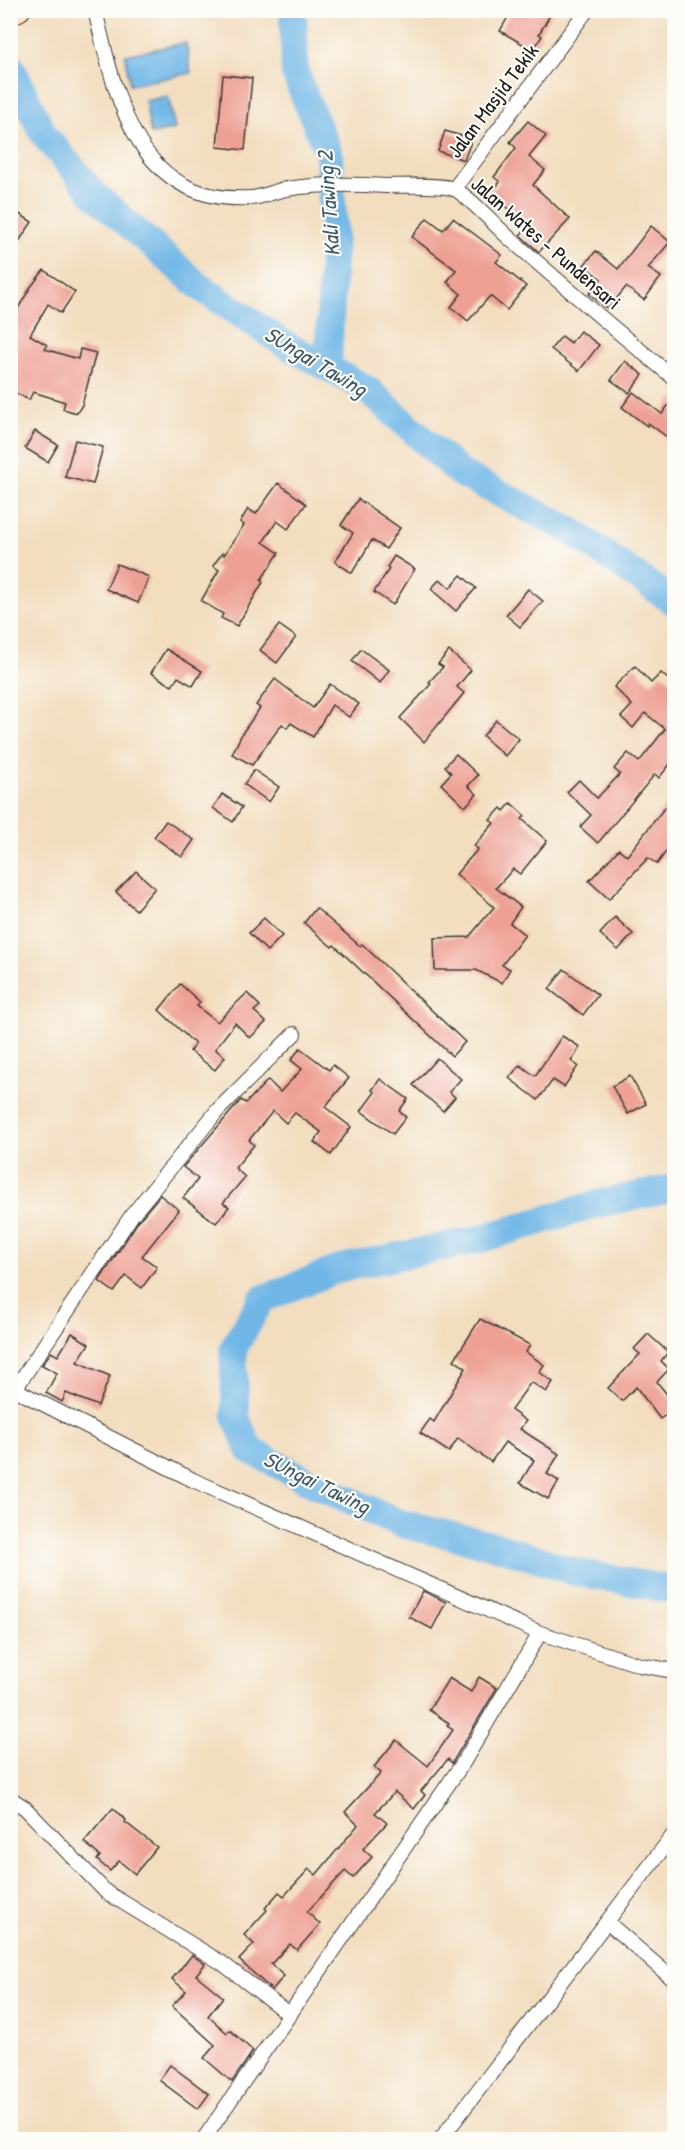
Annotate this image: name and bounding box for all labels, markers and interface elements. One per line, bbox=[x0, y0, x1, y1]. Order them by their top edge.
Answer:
street label: Jalan Masjid Tekik bbox=[440, 37, 545, 164]
water label: Kali Tawing 2 bbox=[309, 148, 347, 257]
street label: Jalan Wates - Pundensari bbox=[465, 169, 628, 316]
water label: SUngai Tawing bbox=[259, 319, 374, 404]
water label: SUngai Tawing bbox=[259, 1443, 376, 1521]

